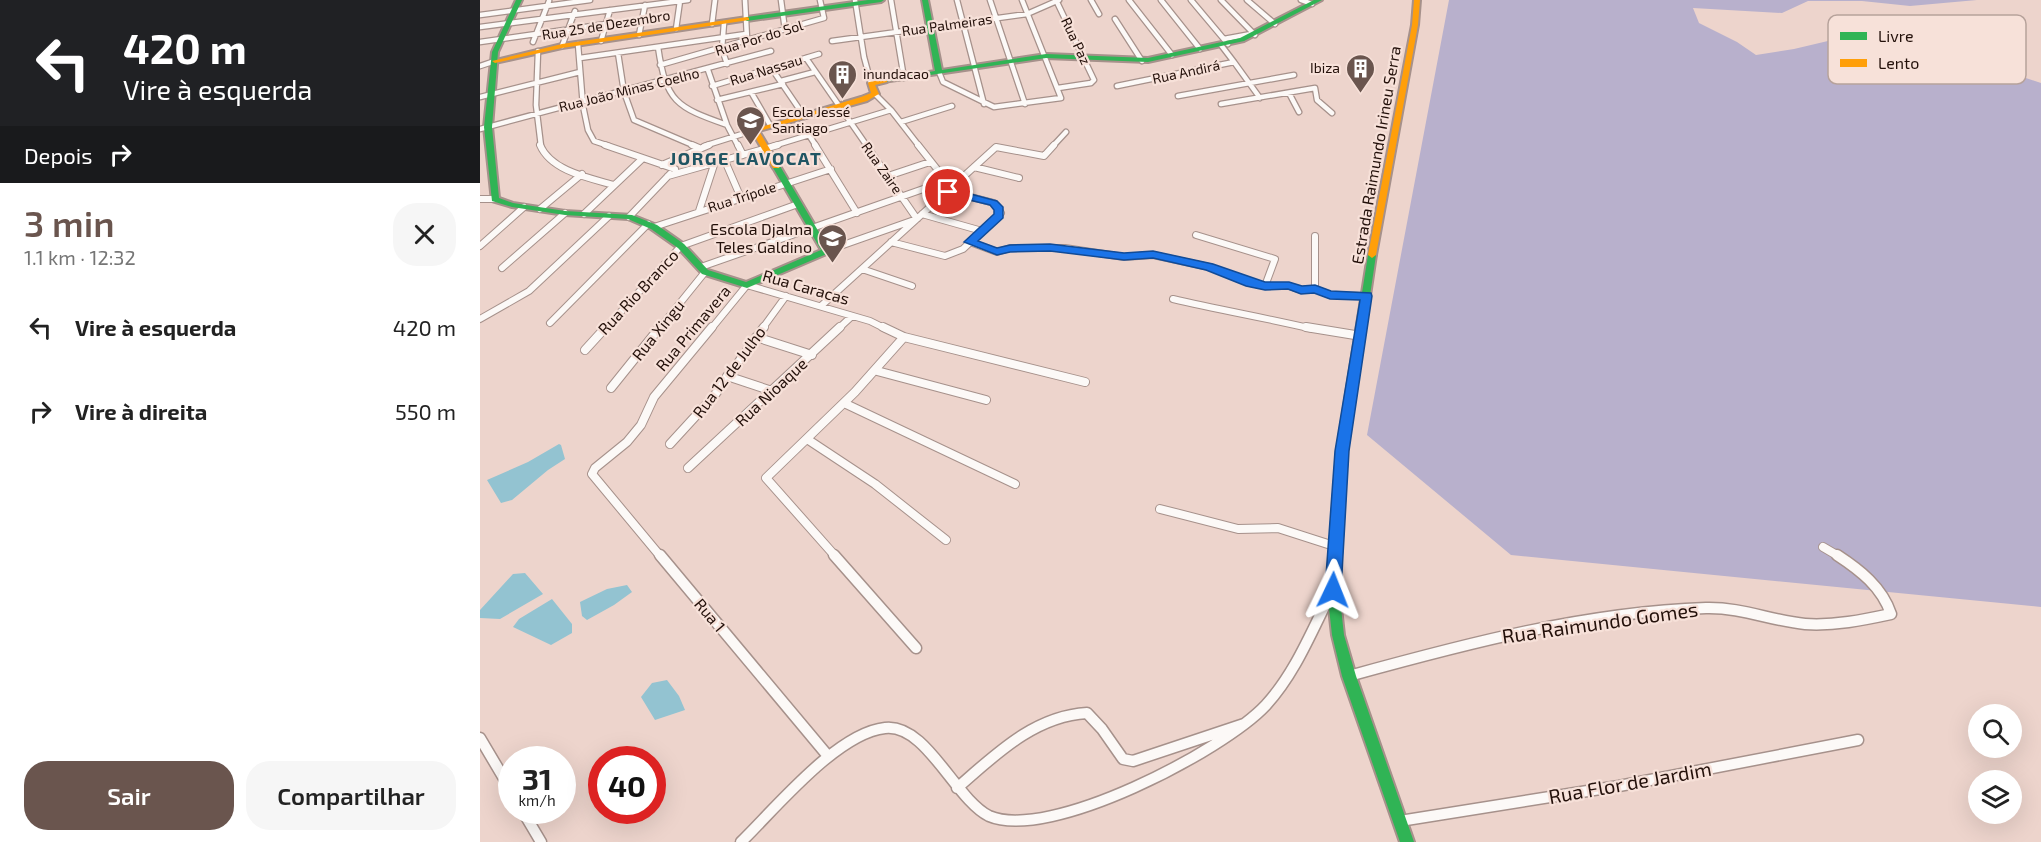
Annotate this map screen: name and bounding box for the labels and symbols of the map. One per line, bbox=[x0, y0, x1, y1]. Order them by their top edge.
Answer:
street label: Rua 25 de Dezembro bbox=[541, 6, 671, 43]
street label: Rua Palmeiras bbox=[901, 10, 993, 39]
street label: Rua Paz bbox=[1058, 14, 1095, 67]
legend bbox=[1828, 15, 2026, 84]
street label: Rua Por do Sol bbox=[713, 16, 806, 59]
text: Livre bbox=[1878, 26, 1913, 45]
street label: Estrada Raimundo Irineu Serra bbox=[1347, 44, 1404, 265]
street label: Rua Nassau bbox=[728, 50, 804, 89]
building icon: Ibiza bbox=[1345, 52, 1377, 94]
text: Lento bbox=[1878, 53, 1919, 72]
street label: Rua Andirá bbox=[1151, 56, 1221, 87]
building icon: inundacao bbox=[826, 58, 858, 100]
place label: Ibiza bbox=[1310, 59, 1340, 76]
street label: Rua João Minas Coelho bbox=[557, 64, 701, 115]
place label: inundacao bbox=[863, 65, 929, 82]
place label: Escola Jessé Santiago bbox=[772, 103, 850, 136]
school or university icon: Escola Jessé Santiago bbox=[735, 104, 767, 146]
street label: Rua Zaire bbox=[858, 138, 906, 197]
district label: JORGE LAVOCAT bbox=[670, 147, 822, 169]
pin bbox=[922, 166, 973, 217]
street label: Rua Trípole bbox=[706, 177, 778, 216]
place label: Escola Djalma Teles Galdino bbox=[710, 219, 812, 256]
school or university icon: Escola Djalma Teles Galdino bbox=[817, 222, 849, 264]
street label: Rua Rio Branco bbox=[593, 245, 682, 338]
street label: Rua Caracas bbox=[761, 265, 852, 308]
street label: Rua Primavera bbox=[651, 281, 734, 374]
street label: Rua Xingu bbox=[627, 296, 688, 364]
street label: Rua 12 de Julho bbox=[688, 322, 769, 421]
street label: Rua Nioaque bbox=[731, 354, 811, 430]
position arrow bbox=[1301, 558, 1365, 622]
street label: Rua 1 bbox=[691, 594, 730, 635]
street label: Rua Raimundo Gomes bbox=[1500, 596, 1699, 648]
speed limit sign: 40 bbox=[588, 746, 666, 824]
street label: Rua Flor de Jardim bbox=[1546, 756, 1713, 808]

